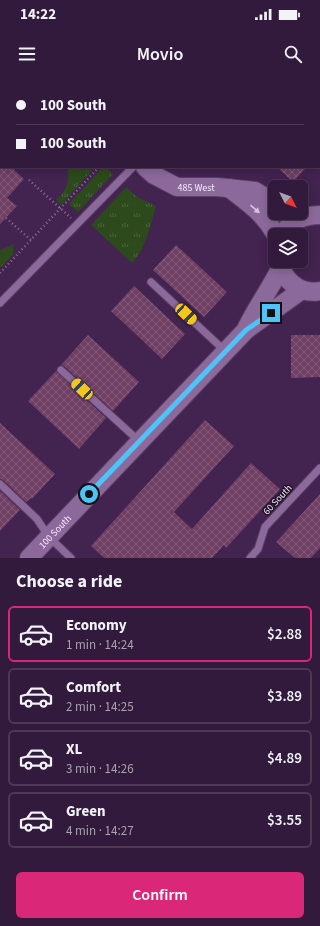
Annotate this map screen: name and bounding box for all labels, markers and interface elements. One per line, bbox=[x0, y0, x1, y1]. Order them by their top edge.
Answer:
text: 14:22 bbox=[20, 4, 56, 25]
text: Movio bbox=[137, 42, 183, 67]
icon: menu bbox=[16, 43, 38, 65]
icon: search bbox=[282, 43, 304, 65]
text: 100 South bbox=[40, 95, 106, 116]
text: 100 South bbox=[40, 133, 106, 154]
north arrow bbox=[268, 180, 308, 220]
map controls bbox=[268, 180, 308, 268]
street label: 485 West bbox=[177, 181, 215, 195]
one-way arrow bbox=[250, 205, 261, 213]
button: layers bbox=[268, 228, 308, 268]
car bbox=[173, 301, 199, 327]
route end bbox=[262, 304, 280, 322]
car bbox=[69, 376, 95, 402]
street label: 60 South bbox=[260, 481, 295, 518]
route start bbox=[80, 485, 98, 503]
street label: 100 South bbox=[36, 512, 75, 552]
text: Choose a ride bbox=[16, 569, 122, 594]
text: Economy bbox=[66, 615, 127, 636]
icon: car bbox=[18, 616, 54, 652]
text: $2.88 bbox=[267, 624, 302, 645]
text: 1 min · 14:24 bbox=[66, 636, 134, 654]
text: Comfort bbox=[66, 677, 121, 698]
icon: car bbox=[18, 678, 54, 714]
text: $3.89 bbox=[267, 686, 302, 707]
text: 2 min · 14:25 bbox=[66, 698, 134, 716]
text: XL bbox=[66, 739, 82, 760]
icon: car bbox=[18, 740, 54, 776]
text: $4.89 bbox=[267, 748, 302, 769]
text: 3 min · 14:26 bbox=[66, 760, 134, 778]
text: Green bbox=[66, 801, 106, 822]
icon: car bbox=[18, 802, 54, 838]
text: $3.55 bbox=[267, 810, 302, 831]
text: 4 min · 14:27 bbox=[66, 822, 134, 840]
button: Confirm bbox=[16, 872, 304, 918]

